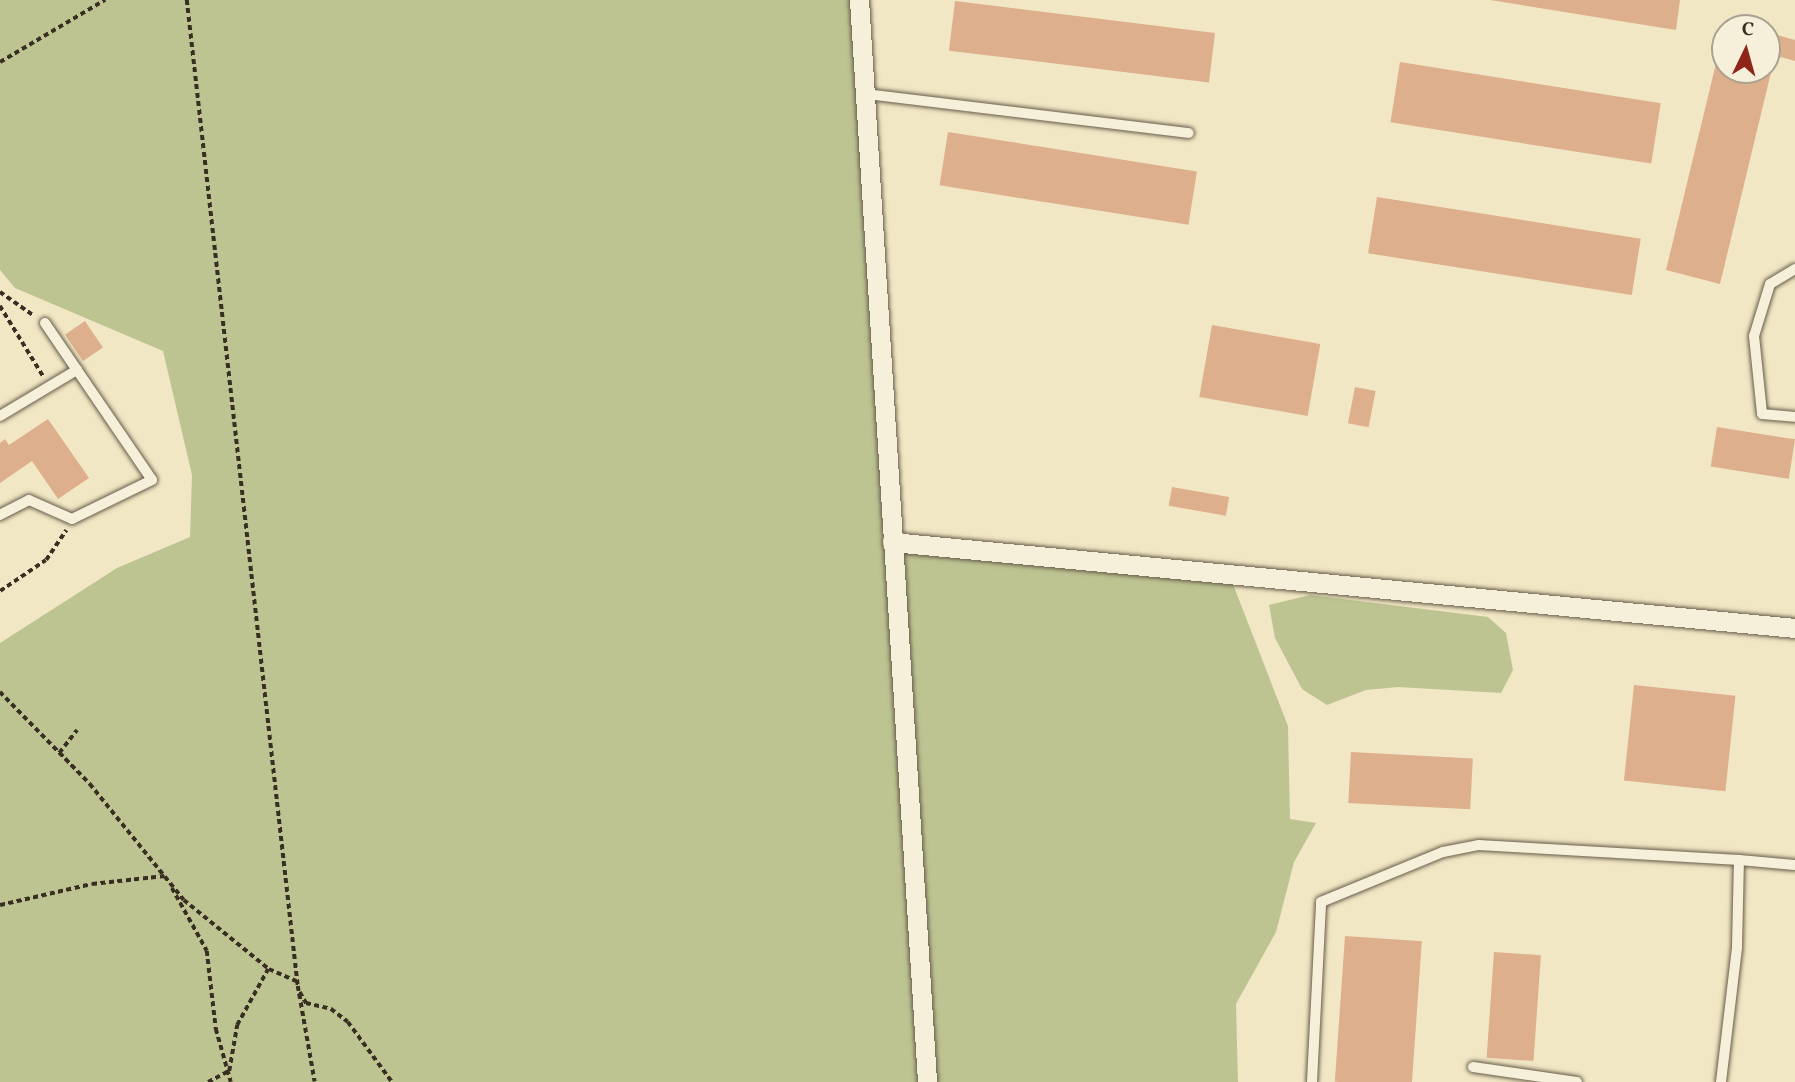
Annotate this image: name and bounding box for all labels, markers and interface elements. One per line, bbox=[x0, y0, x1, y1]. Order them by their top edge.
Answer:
north arrow bbox=[1711, 14, 1781, 84]
text: С bbox=[1740, 17, 1755, 44]

